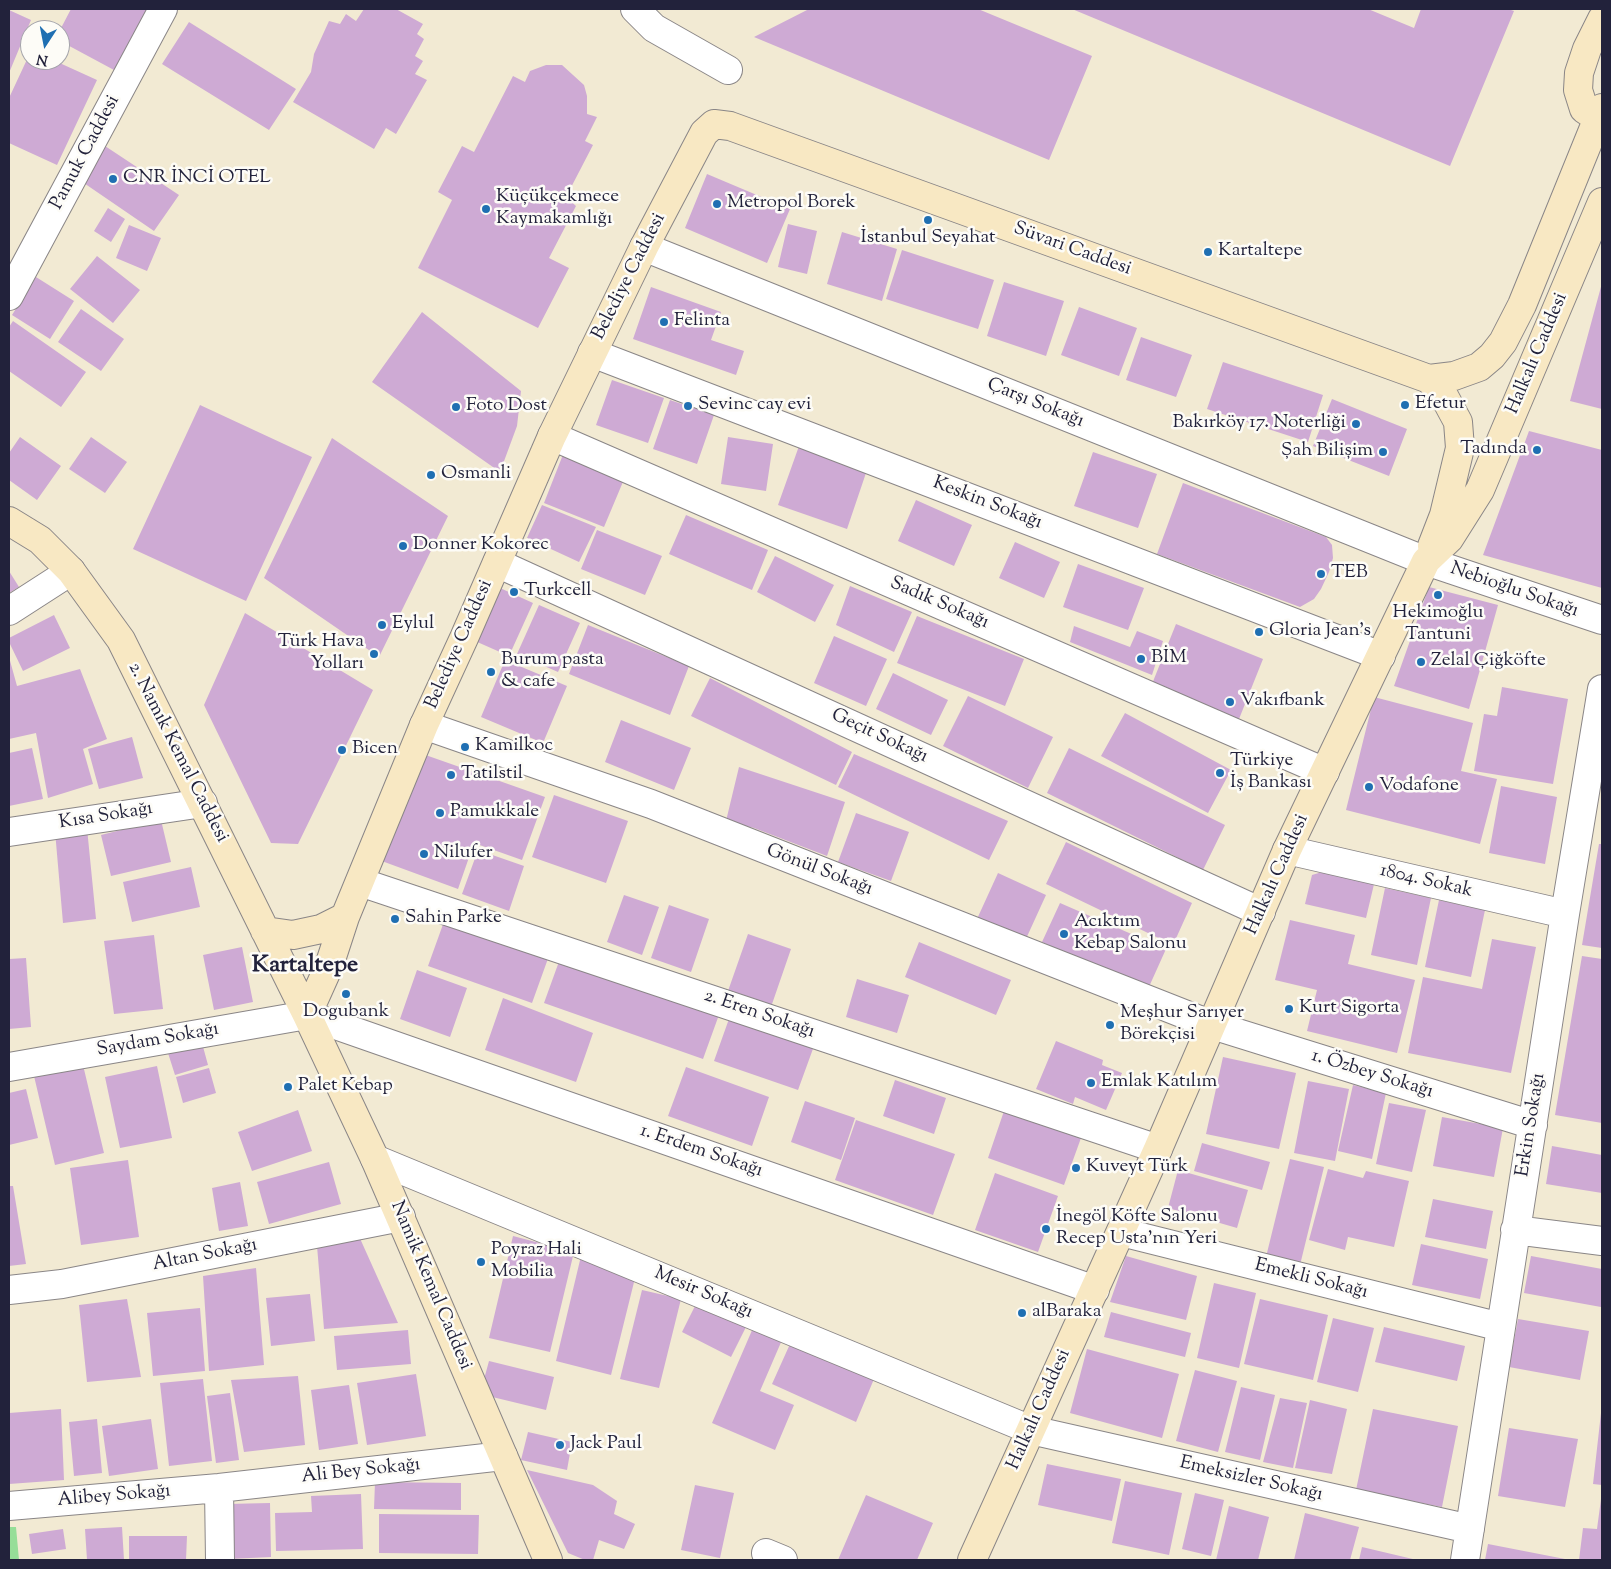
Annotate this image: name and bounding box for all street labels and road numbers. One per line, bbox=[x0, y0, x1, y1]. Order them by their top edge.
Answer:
street label: Pamuk Caddesi bbox=[46, 92, 126, 214]
street label: Belediye Caddesi bbox=[588, 210, 672, 344]
street label: Süvari Caddesi bbox=[1010, 218, 1134, 282]
street label: Halkalı Caddesi bbox=[1502, 290, 1574, 418]
street label: Çarşı Sokağı bbox=[983, 374, 1087, 434]
street label: Keskin Sokağı bbox=[929, 473, 1045, 535]
street label: Nebioğlu Sokağı bbox=[1447, 558, 1581, 624]
street label: Sadık Sokağı bbox=[886, 573, 992, 635]
street label: Belediye Caddesi bbox=[421, 577, 499, 713]
street label: 2. Namık Kemal Caddesi bbox=[122, 659, 232, 847]
street label: Geçit Sokağı bbox=[827, 705, 931, 769]
street label: Kısa Sokağı bbox=[58, 798, 154, 836]
street label: Halkalı Caddesi bbox=[1241, 811, 1315, 939]
street label: Gönül Sokağı bbox=[762, 840, 876, 902]
street label: 1804. Sokak bbox=[1377, 860, 1475, 904]
street label: 2. Eren Sokağı bbox=[701, 985, 817, 1045]
street label: Saydam Sokağı bbox=[95, 1019, 221, 1063]
street label: 1. Özbey Sokağı bbox=[1308, 1046, 1436, 1104]
street label: Erkin Sokağı bbox=[1513, 1072, 1551, 1178]
street label: 1. Erdem Sokağı bbox=[637, 1120, 765, 1184]
street label: Namik Kemal Caddesi bbox=[384, 1198, 476, 1374]
street label: Altan Sokağı bbox=[151, 1235, 259, 1277]
street label: Emekli Sokağı bbox=[1252, 1255, 1370, 1305]
street label: Mesir Sokağı bbox=[650, 1263, 756, 1325]
street label: Halkalı Caddesi bbox=[1003, 1346, 1077, 1474]
street label: Emeksizler Sokağı bbox=[1177, 1452, 1325, 1508]
street label: Ali Bey Sokağı bbox=[300, 1454, 422, 1490]
street label: Alibey Sokağı bbox=[56, 1481, 172, 1513]

